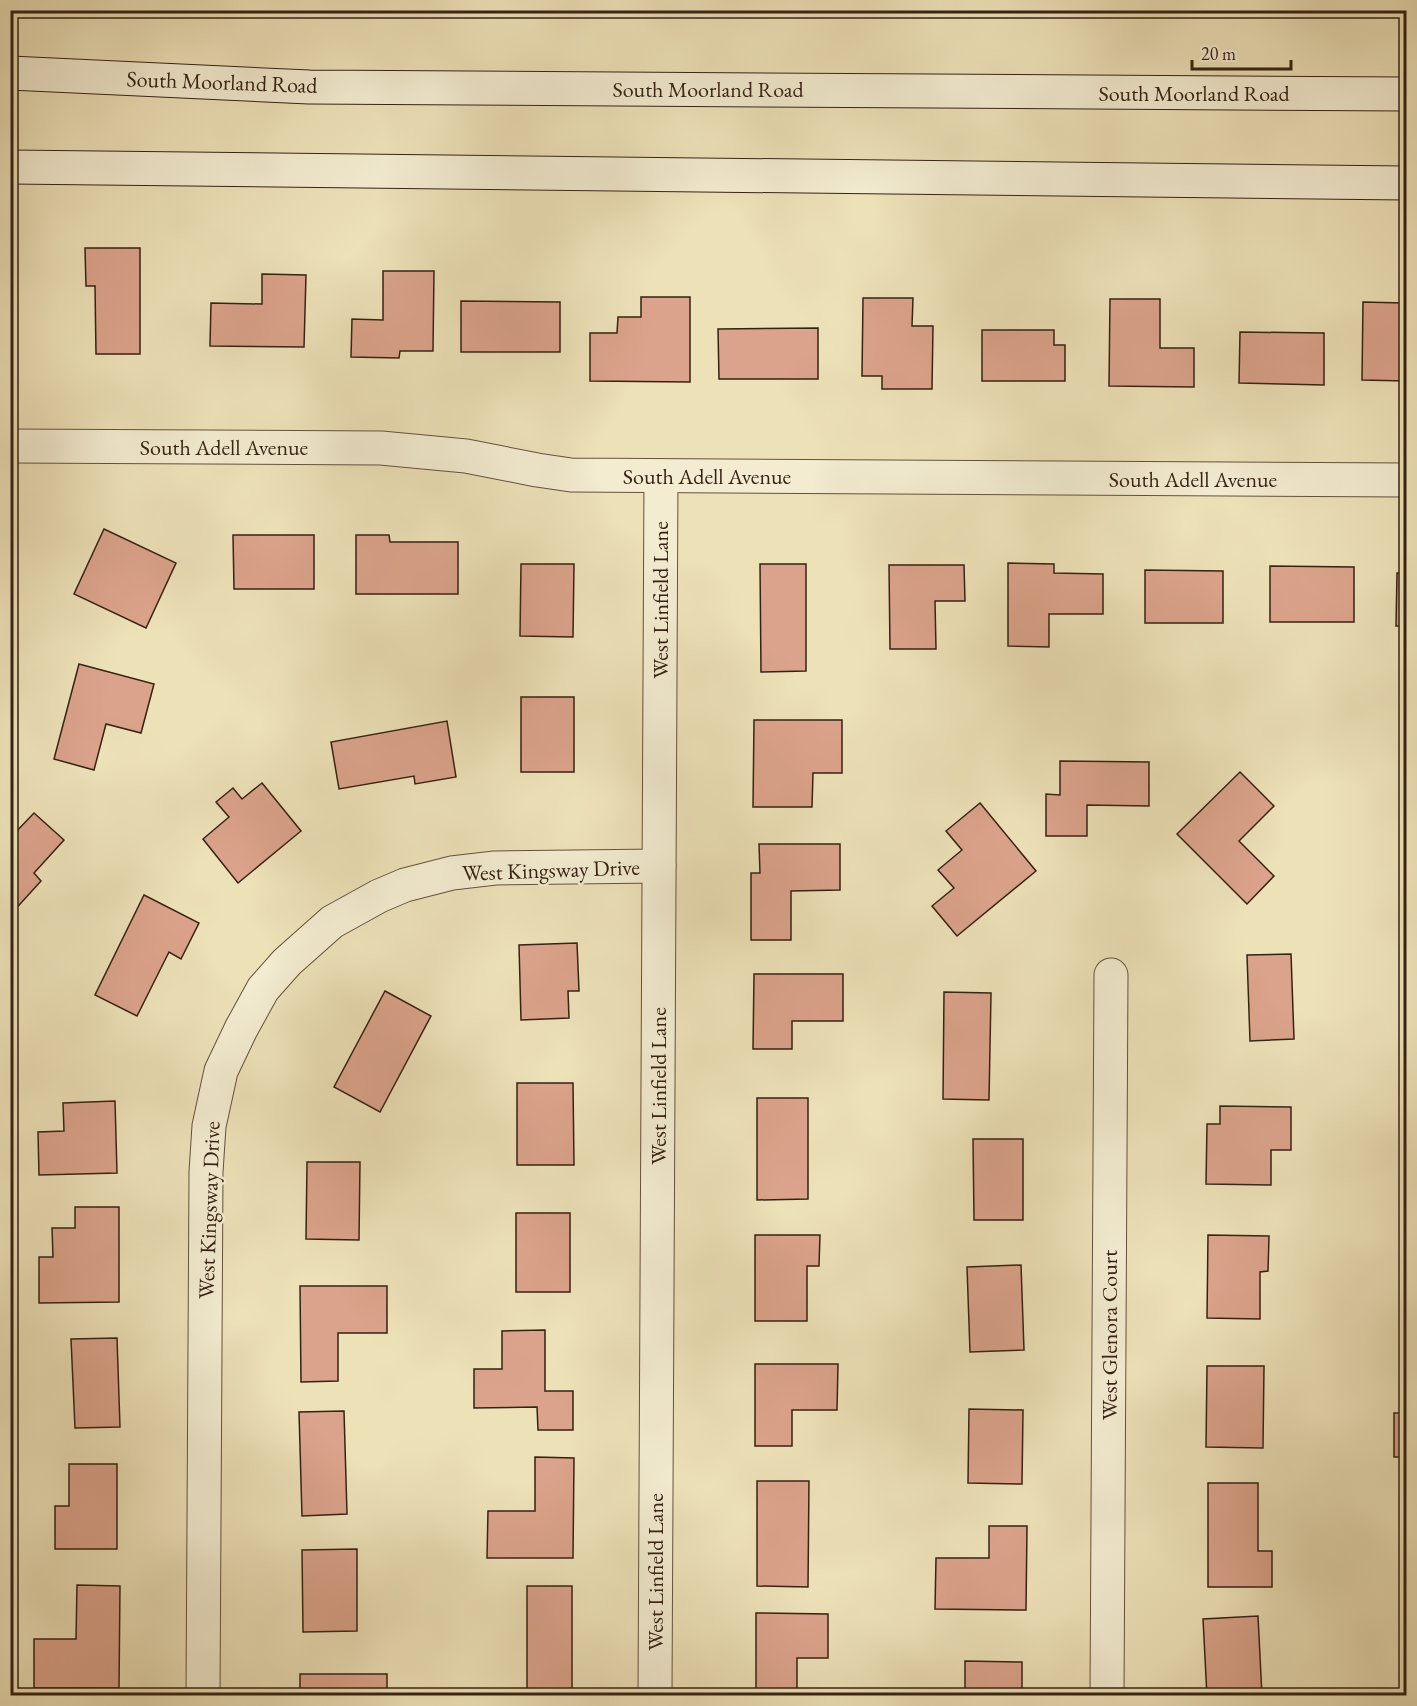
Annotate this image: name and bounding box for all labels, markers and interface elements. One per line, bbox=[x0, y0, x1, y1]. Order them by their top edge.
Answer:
scale bar bbox=[1192, 33, 1291, 71]
text: 20 m bbox=[1201, 42, 1236, 65]
street label: South Moorland Road bbox=[126, 64, 319, 100]
street label: South Moorland Road bbox=[612, 75, 804, 104]
street label: South Moorland Road bbox=[1098, 79, 1290, 108]
street label: South Adell Avenue bbox=[140, 433, 309, 462]
street label: South Adell Avenue bbox=[623, 462, 792, 491]
street label: South Adell Avenue bbox=[1109, 465, 1278, 494]
street label: West Linfield Lane bbox=[646, 521, 675, 679]
street label: West Kingsway Drive bbox=[462, 852, 641, 888]
street label: West Linfield Lane bbox=[644, 1007, 673, 1165]
street label: West Kingsway Drive bbox=[191, 1120, 227, 1299]
street label: West Glenora Court bbox=[1095, 1250, 1124, 1420]
street label: West Linfield Lane bbox=[641, 1493, 670, 1651]

